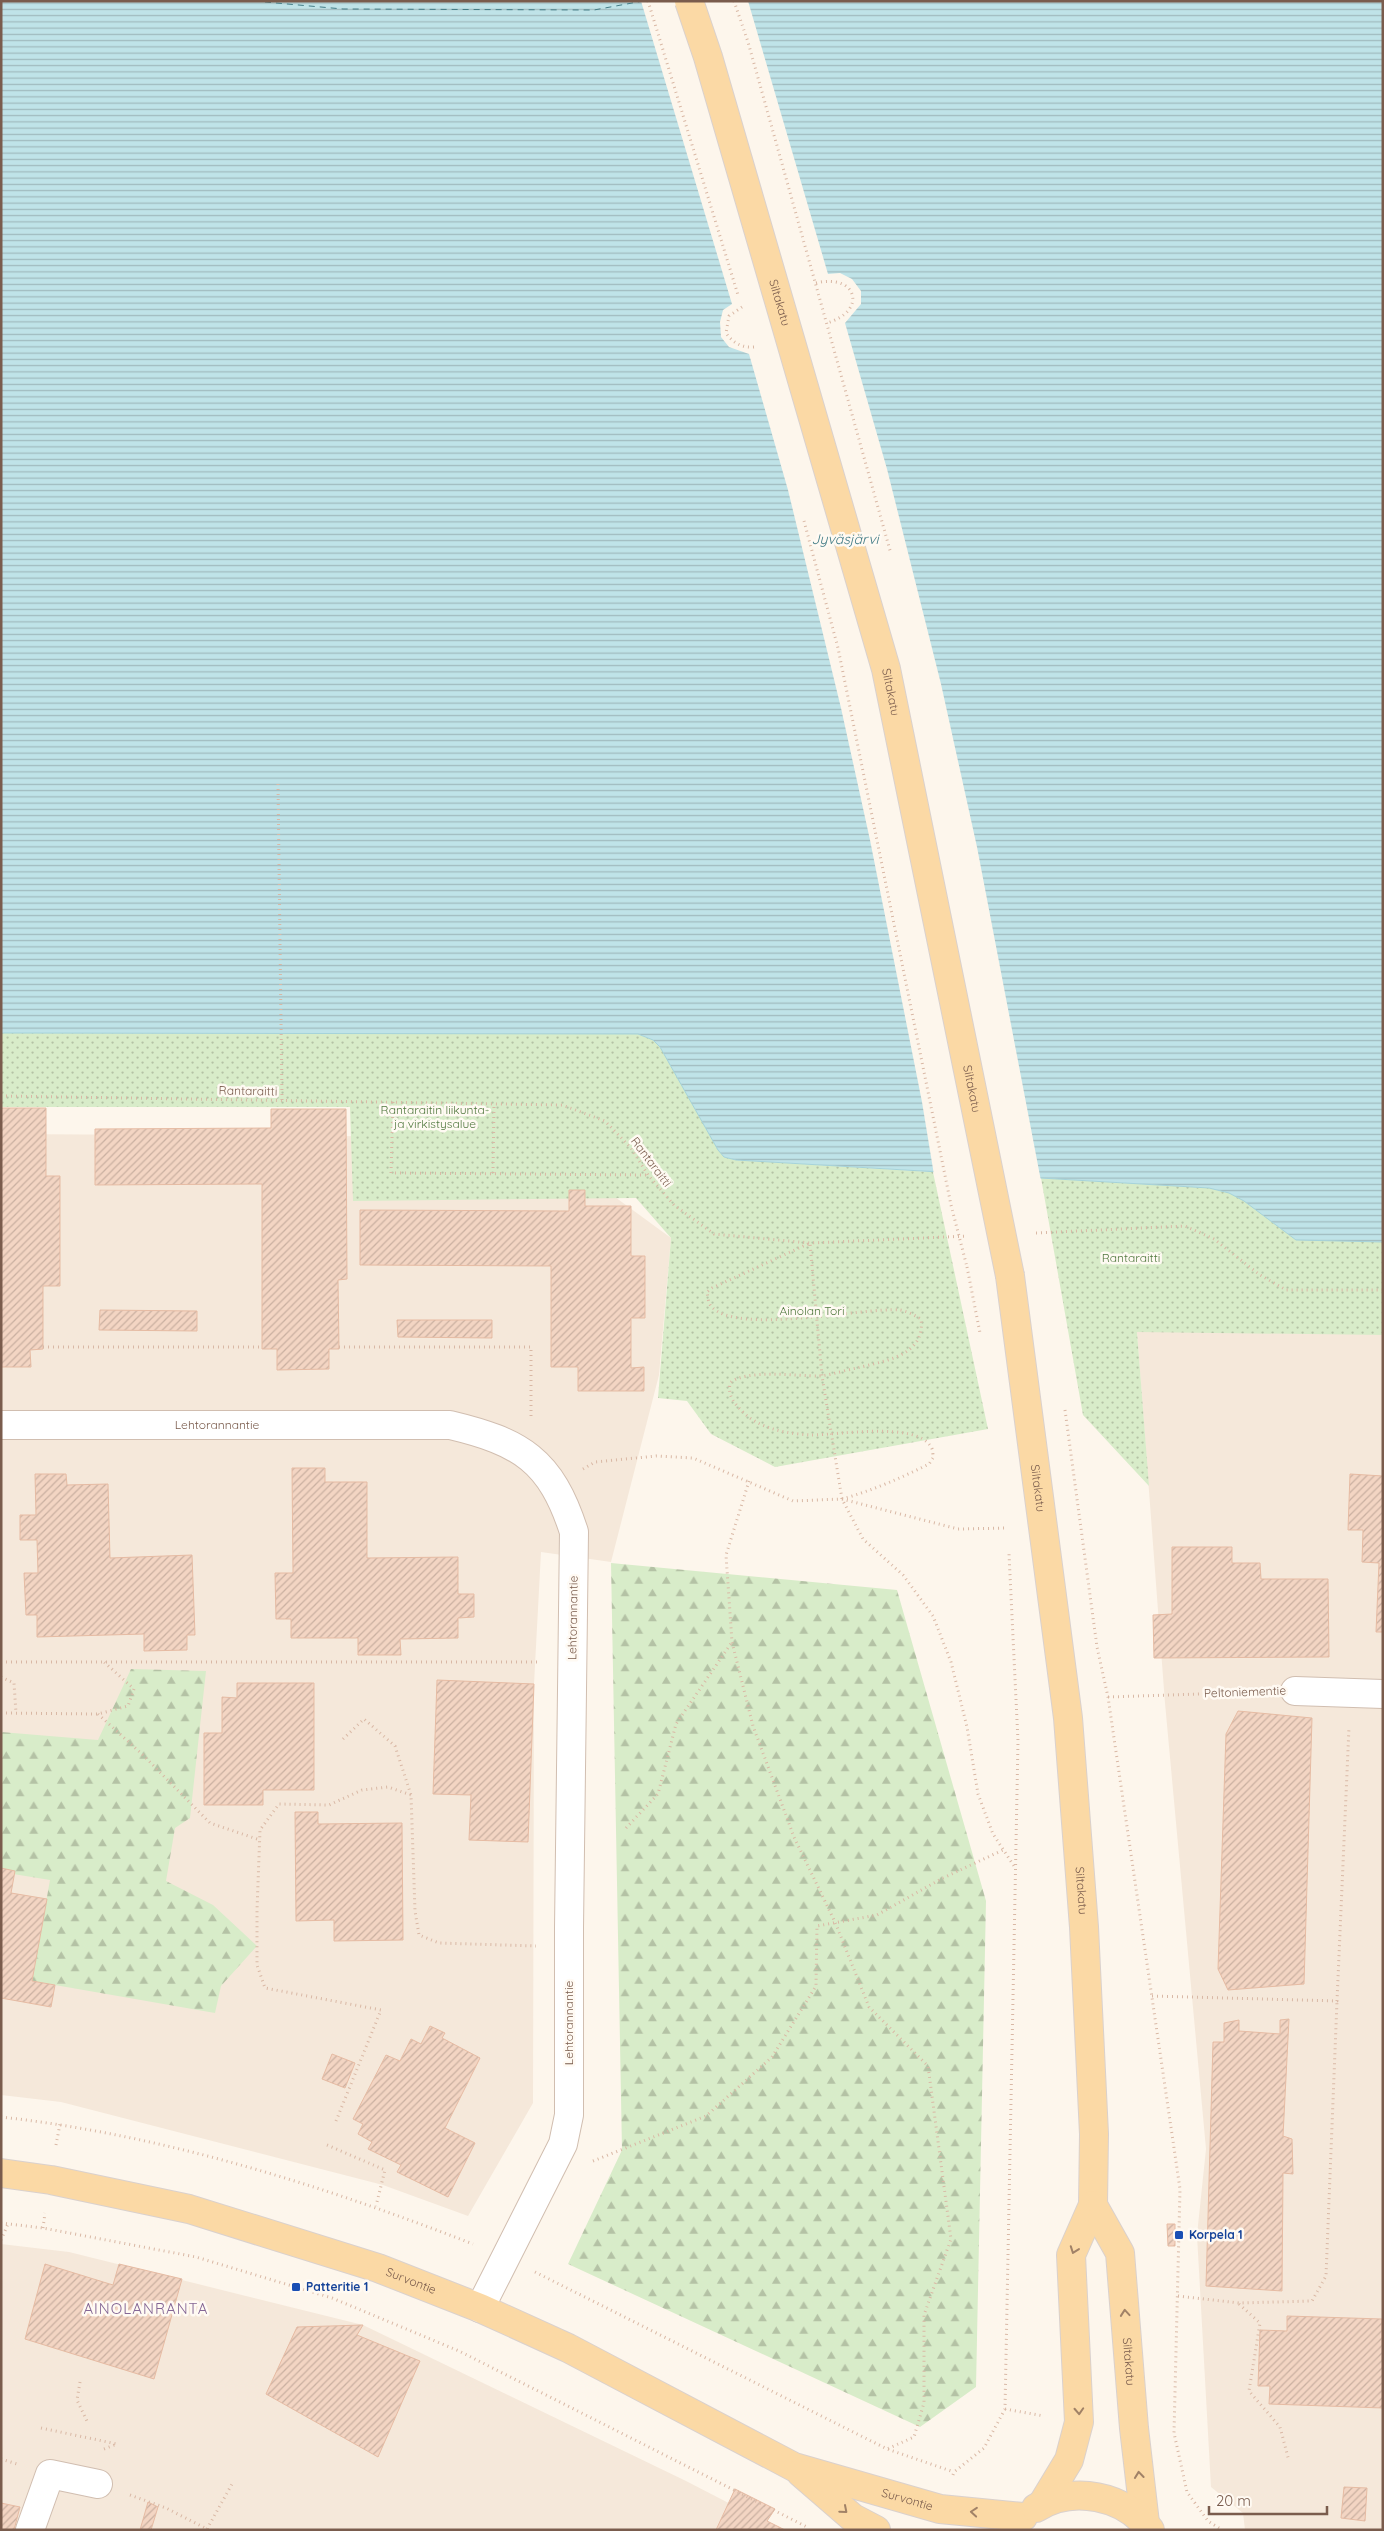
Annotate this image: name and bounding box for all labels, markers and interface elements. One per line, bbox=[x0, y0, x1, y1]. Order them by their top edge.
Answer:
street label: Siltakatu bbox=[766, 277, 794, 328]
water label: Jyväsjärvi bbox=[811, 530, 881, 548]
street label: Siltakatu bbox=[879, 667, 903, 717]
street label: Siltakatu bbox=[960, 1064, 984, 1114]
street label: Rantaraitti bbox=[219, 1082, 277, 1099]
park label: Rantaraitin liikunta- ja virkistysalue bbox=[381, 1102, 489, 1131]
street label: Rantaraitti bbox=[628, 1134, 675, 1190]
park label: Rantaraitti bbox=[1102, 1250, 1160, 1265]
park label: Ainolan Tori bbox=[779, 1303, 845, 1318]
street label: Lehtorannantie bbox=[175, 1417, 260, 1432]
street label: Siltakatu bbox=[1028, 1463, 1049, 1513]
street label: Lehtorannantie bbox=[564, 1575, 581, 1660]
street label: Peltoniementie bbox=[1204, 1683, 1287, 1700]
street label: Siltakatu bbox=[1072, 1866, 1091, 1915]
street label: Lehtorannantie bbox=[561, 1981, 576, 2065]
place label: Korpela 1 bbox=[1189, 2227, 1243, 2242]
marker: Korpela 1 bbox=[1173, 2229, 1185, 2241]
one-way arrow bbox=[1070, 2245, 1080, 2253]
street label: Survontie bbox=[384, 2264, 439, 2297]
place label: Patteritie 1 bbox=[306, 2279, 368, 2294]
marker: Patteritie 1 bbox=[290, 2281, 302, 2293]
district label: AINOLANRANTA bbox=[83, 2299, 209, 2318]
one-way arrow bbox=[1119, 2309, 1130, 2317]
street label: Siltakatu bbox=[1120, 2337, 1139, 2386]
one-way arrow bbox=[1073, 2407, 1084, 2415]
one-way arrow bbox=[1134, 2471, 1145, 2479]
scale bar bbox=[1209, 2484, 1326, 2516]
street label: Survontie bbox=[880, 2485, 935, 2514]
text: 20 m bbox=[1216, 2491, 1251, 2510]
one-way arrow bbox=[838, 2505, 847, 2513]
one-way arrow bbox=[970, 2507, 978, 2518]

